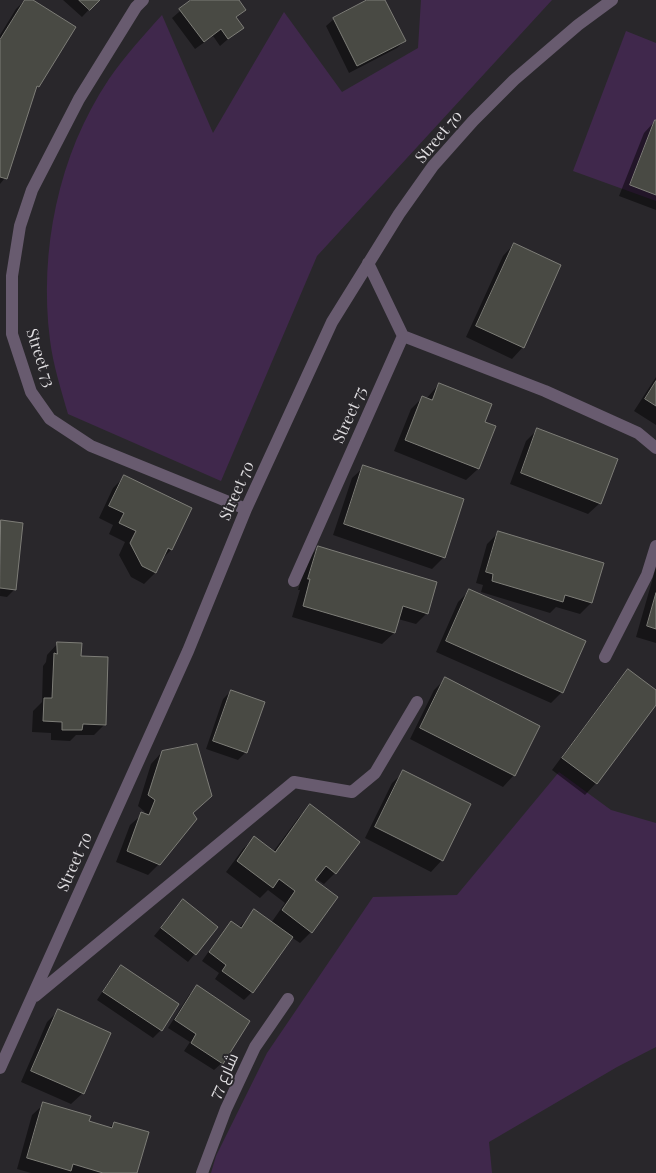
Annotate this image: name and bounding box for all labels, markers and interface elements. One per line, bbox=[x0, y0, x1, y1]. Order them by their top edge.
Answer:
street label: Street 70 bbox=[411, 107, 467, 167]
street label: Street 73 bbox=[21, 326, 59, 390]
street label: Street 75 bbox=[329, 384, 371, 446]
street label: Street 70 bbox=[215, 458, 259, 524]
street label: Street 70 bbox=[53, 829, 97, 895]
street label: شارع 77 bbox=[205, 1050, 243, 1102]

